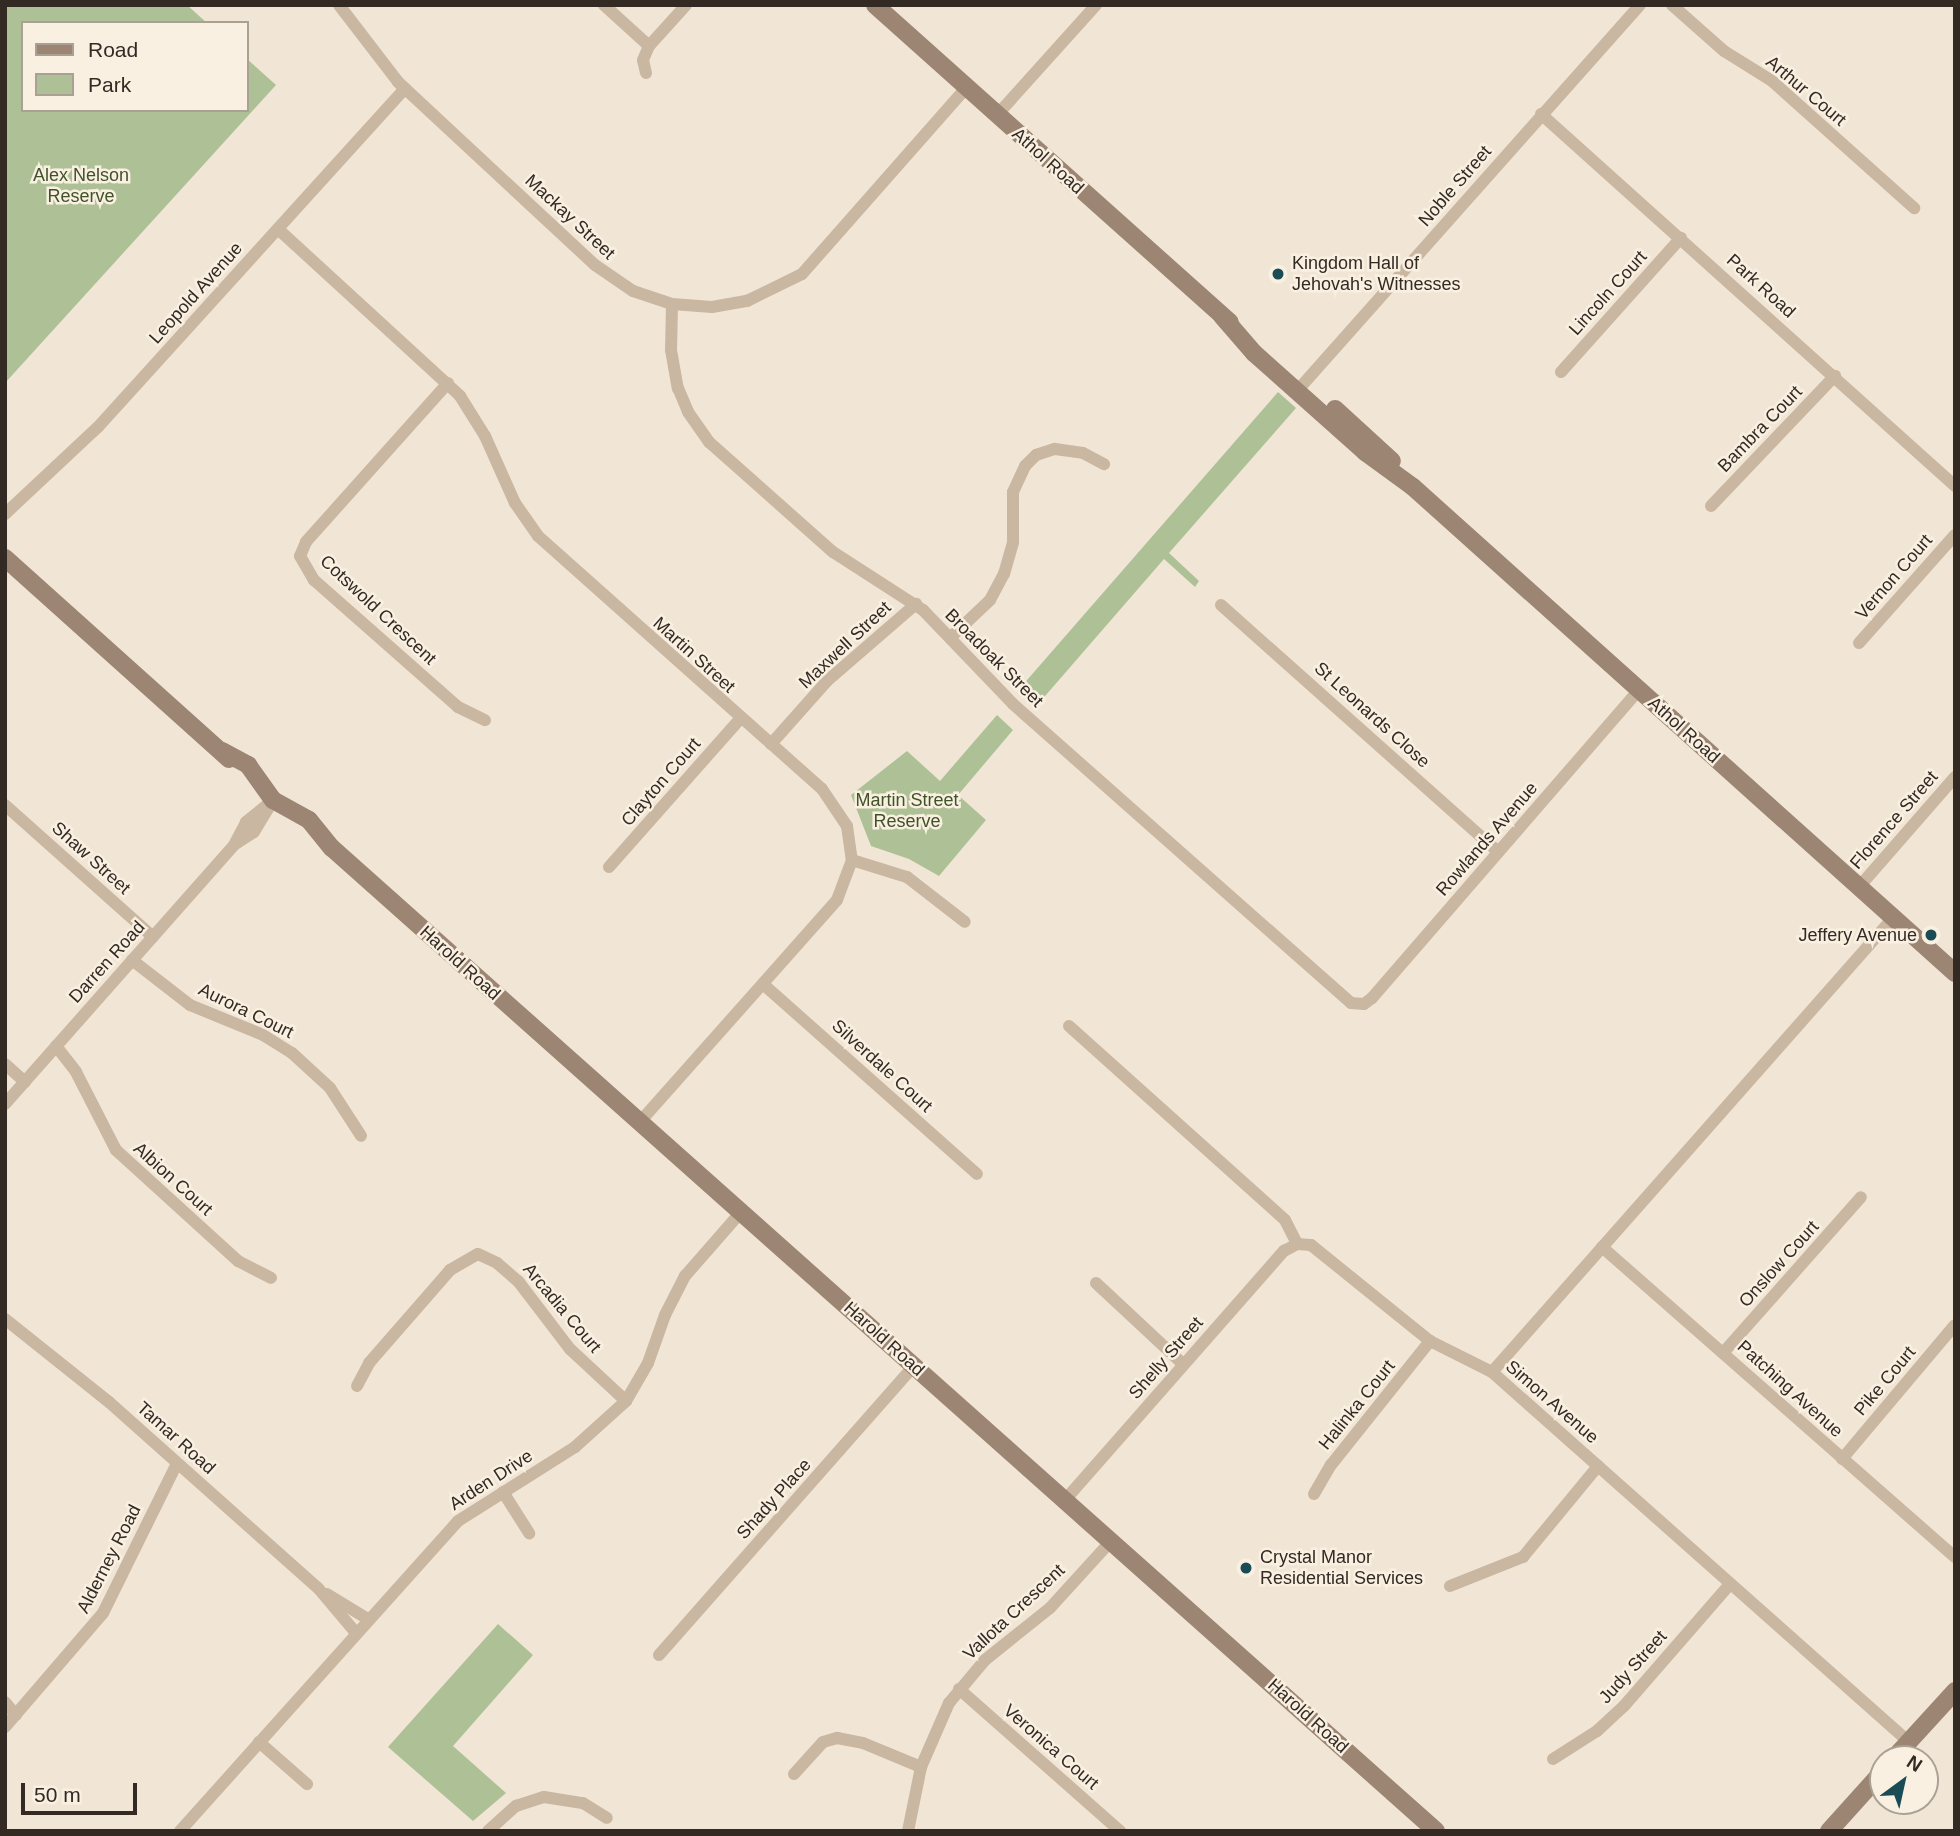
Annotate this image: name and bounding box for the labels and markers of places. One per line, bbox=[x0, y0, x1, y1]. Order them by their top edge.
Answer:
place label: Kingdom Hall of Jehovah's Witnesses bbox=[1292, 253, 1461, 296]
marker: Kingdom Hall of Jehovah's Witnesses bbox=[1270, 266, 1286, 282]
place label: Jeffery Avenue bbox=[1798, 924, 1917, 946]
marker: Jeffery Avenue bbox=[1923, 927, 1939, 943]
place label: Crystal Manor Residential Services bbox=[1260, 1547, 1423, 1590]
marker: Crystal Manor Residential Services bbox=[1238, 1560, 1254, 1576]

